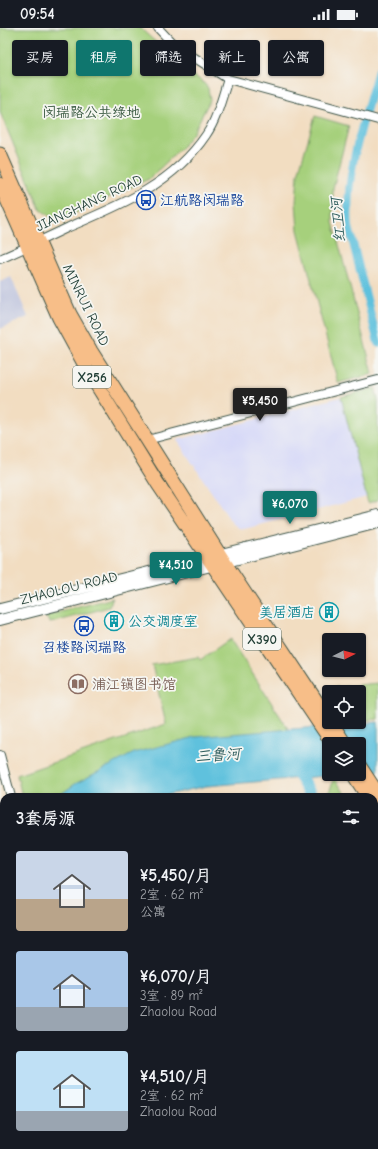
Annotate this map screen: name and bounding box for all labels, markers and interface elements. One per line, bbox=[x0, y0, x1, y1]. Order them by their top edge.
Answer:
text: 09:54 bbox=[20, 5, 55, 23]
chip: 买房 bbox=[12, 40, 68, 76]
chip: 租房 bbox=[76, 40, 132, 76]
chip: 筛选 bbox=[140, 40, 196, 76]
chip: 新上 bbox=[204, 40, 260, 76]
chip: 公寓 bbox=[268, 40, 324, 76]
park label: 闵瑞路公共绿地 bbox=[42, 104, 140, 121]
street label: JIANGHANG ROAD bbox=[33, 171, 145, 235]
bus stop icon: 江航路闵瑞路 bbox=[135, 189, 157, 211]
place label: 江航路闵瑞路 bbox=[160, 192, 244, 209]
water label: 红卫河 bbox=[327, 194, 349, 243]
street label: MINRUI ROAD bbox=[59, 261, 113, 349]
road number: X256 bbox=[73, 366, 111, 388]
pin: ¥5,450 bbox=[227, 388, 293, 422]
text: ¥5,450 bbox=[242, 393, 278, 408]
pin: ¥6,070 bbox=[257, 491, 323, 525]
text: ¥6,070 bbox=[272, 496, 308, 511]
pin: ¥4,510 bbox=[143, 552, 209, 586]
text: ¥4,510 bbox=[159, 557, 193, 572]
street label: ZHAOLOU ROAD bbox=[19, 568, 120, 608]
building icon: 美居酒店 bbox=[318, 601, 340, 623]
place label: 美居酒店 bbox=[259, 604, 315, 621]
building icon: 公交调度室 bbox=[103, 610, 125, 632]
place label: 公交调度室 bbox=[128, 613, 198, 630]
bus stop icon: 召楼路闵瑞路 bbox=[73, 615, 95, 637]
road number: X390 bbox=[243, 628, 281, 650]
north arrow bbox=[322, 633, 366, 677]
map controls bbox=[322, 633, 366, 781]
place label: 召楼路闵瑞路 bbox=[42, 639, 126, 656]
library icon: 浦江镇图书馆 bbox=[67, 673, 89, 695]
place label: 浦江镇图书馆 bbox=[92, 676, 176, 693]
button: locate bbox=[322, 685, 366, 729]
button: layers bbox=[322, 737, 366, 781]
water label: 三鲁河 bbox=[195, 744, 244, 766]
icon: filters bbox=[340, 806, 362, 828]
text: 3套房源 bbox=[16, 809, 75, 828]
text: ¥5,450/月 bbox=[140, 866, 212, 885]
icon: home bbox=[48, 867, 96, 915]
text: 2室 · 62 m² bbox=[140, 887, 203, 902]
text: 公寓 bbox=[140, 904, 166, 919]
icon: home bbox=[48, 967, 96, 1015]
text: ¥6,070/月 bbox=[140, 967, 212, 986]
text: 3室 · 89 m² bbox=[140, 988, 202, 1003]
text: Zhaolou Road bbox=[140, 1004, 217, 1019]
icon: home bbox=[48, 1067, 96, 1115]
text: ¥4,510/月 bbox=[140, 1067, 209, 1086]
text: 2室 · 62 m² bbox=[140, 1088, 203, 1103]
text: Zhaolou Road bbox=[140, 1104, 217, 1119]

